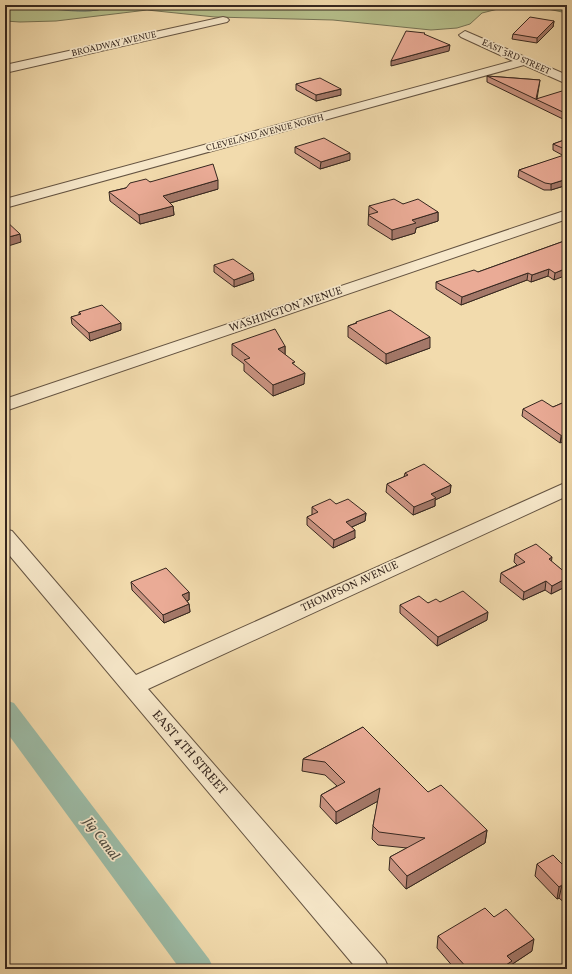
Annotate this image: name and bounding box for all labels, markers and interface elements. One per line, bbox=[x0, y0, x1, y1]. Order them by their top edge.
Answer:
street label: BROADWAY AVENUE bbox=[70, 28, 158, 60]
street label: EAST 3RD STREET bbox=[480, 36, 553, 78]
street label: CLEVELAND AVENUE NORTH bbox=[205, 111, 325, 155]
street label: WASHINGTON AVENUE bbox=[227, 283, 345, 336]
street label: THOMPSON AVENUE bbox=[299, 558, 402, 616]
street label: EAST 4TH STREET bbox=[147, 707, 231, 799]
water label: Jig Canal bbox=[77, 812, 124, 865]

